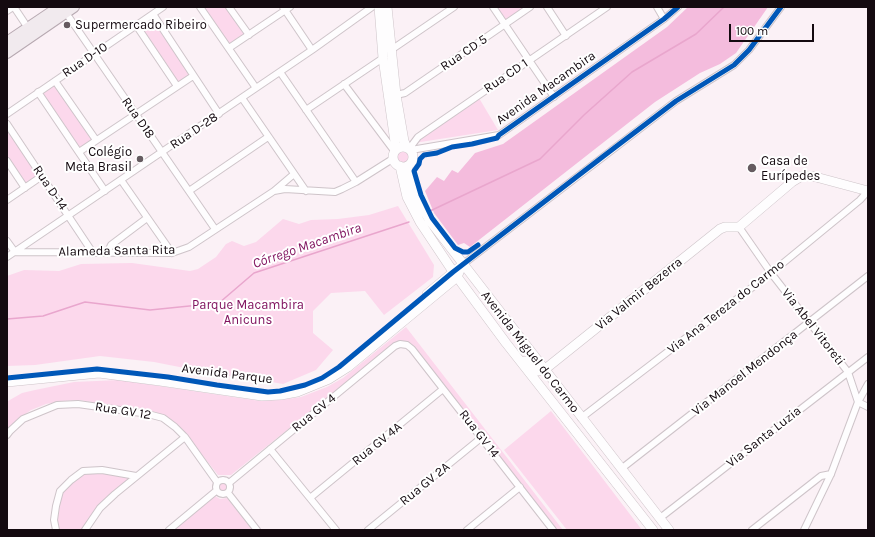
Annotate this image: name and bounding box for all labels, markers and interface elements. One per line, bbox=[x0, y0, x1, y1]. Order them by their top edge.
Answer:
scale bar bbox=[731, 16, 816, 42]
place label: Supermercado Ribeiro bbox=[75, 17, 207, 33]
marker: Supermercado Ribeiro bbox=[62, 20, 72, 30]
text: 100 m bbox=[736, 24, 768, 38]
street label: Rua CD 5 bbox=[438, 32, 490, 74]
street label: Rua D-10 bbox=[59, 39, 111, 81]
street label: Avenida Macambira bbox=[493, 48, 599, 128]
street label: Rua CD 1 bbox=[481, 56, 531, 96]
street label: Rua D18 bbox=[118, 94, 158, 142]
street label: Rua D-28 bbox=[167, 109, 221, 153]
place label: Colégio Meta Brasil bbox=[65, 144, 132, 175]
place label: Casa de Eurípedes bbox=[761, 153, 820, 184]
marker: Colégio Meta Brasil bbox=[135, 154, 145, 164]
marker: Casa de Eurípedes bbox=[746, 162, 758, 174]
street label: Rua D-14 bbox=[29, 163, 71, 213]
water label: Córrego Macambira bbox=[251, 220, 363, 272]
street label: Alameda Santa Rita bbox=[58, 242, 176, 260]
street label: Via Valmir Bezerra bbox=[592, 254, 686, 334]
street label: Via Ana Tereza do Carmo bbox=[664, 257, 788, 357]
street label: Via Abel Vitoreti bbox=[778, 285, 848, 369]
street label: Avenida Miguel do Carmo bbox=[478, 288, 582, 416]
park label: Parque Macambira Anicuns bbox=[192, 297, 304, 328]
street label: Via Manoel Mendonça bbox=[689, 327, 801, 419]
street label: Avenida Parque bbox=[181, 361, 273, 387]
street label: Rua GV 4 bbox=[289, 391, 339, 435]
street label: Rua GV 12 bbox=[94, 399, 152, 423]
street label: Via Santa Luzia bbox=[724, 403, 804, 471]
street label: Rua GV 14 bbox=[455, 407, 503, 461]
street label: Rua GV 4A bbox=[349, 419, 405, 469]
street label: Rua GV 2A bbox=[397, 459, 453, 509]

